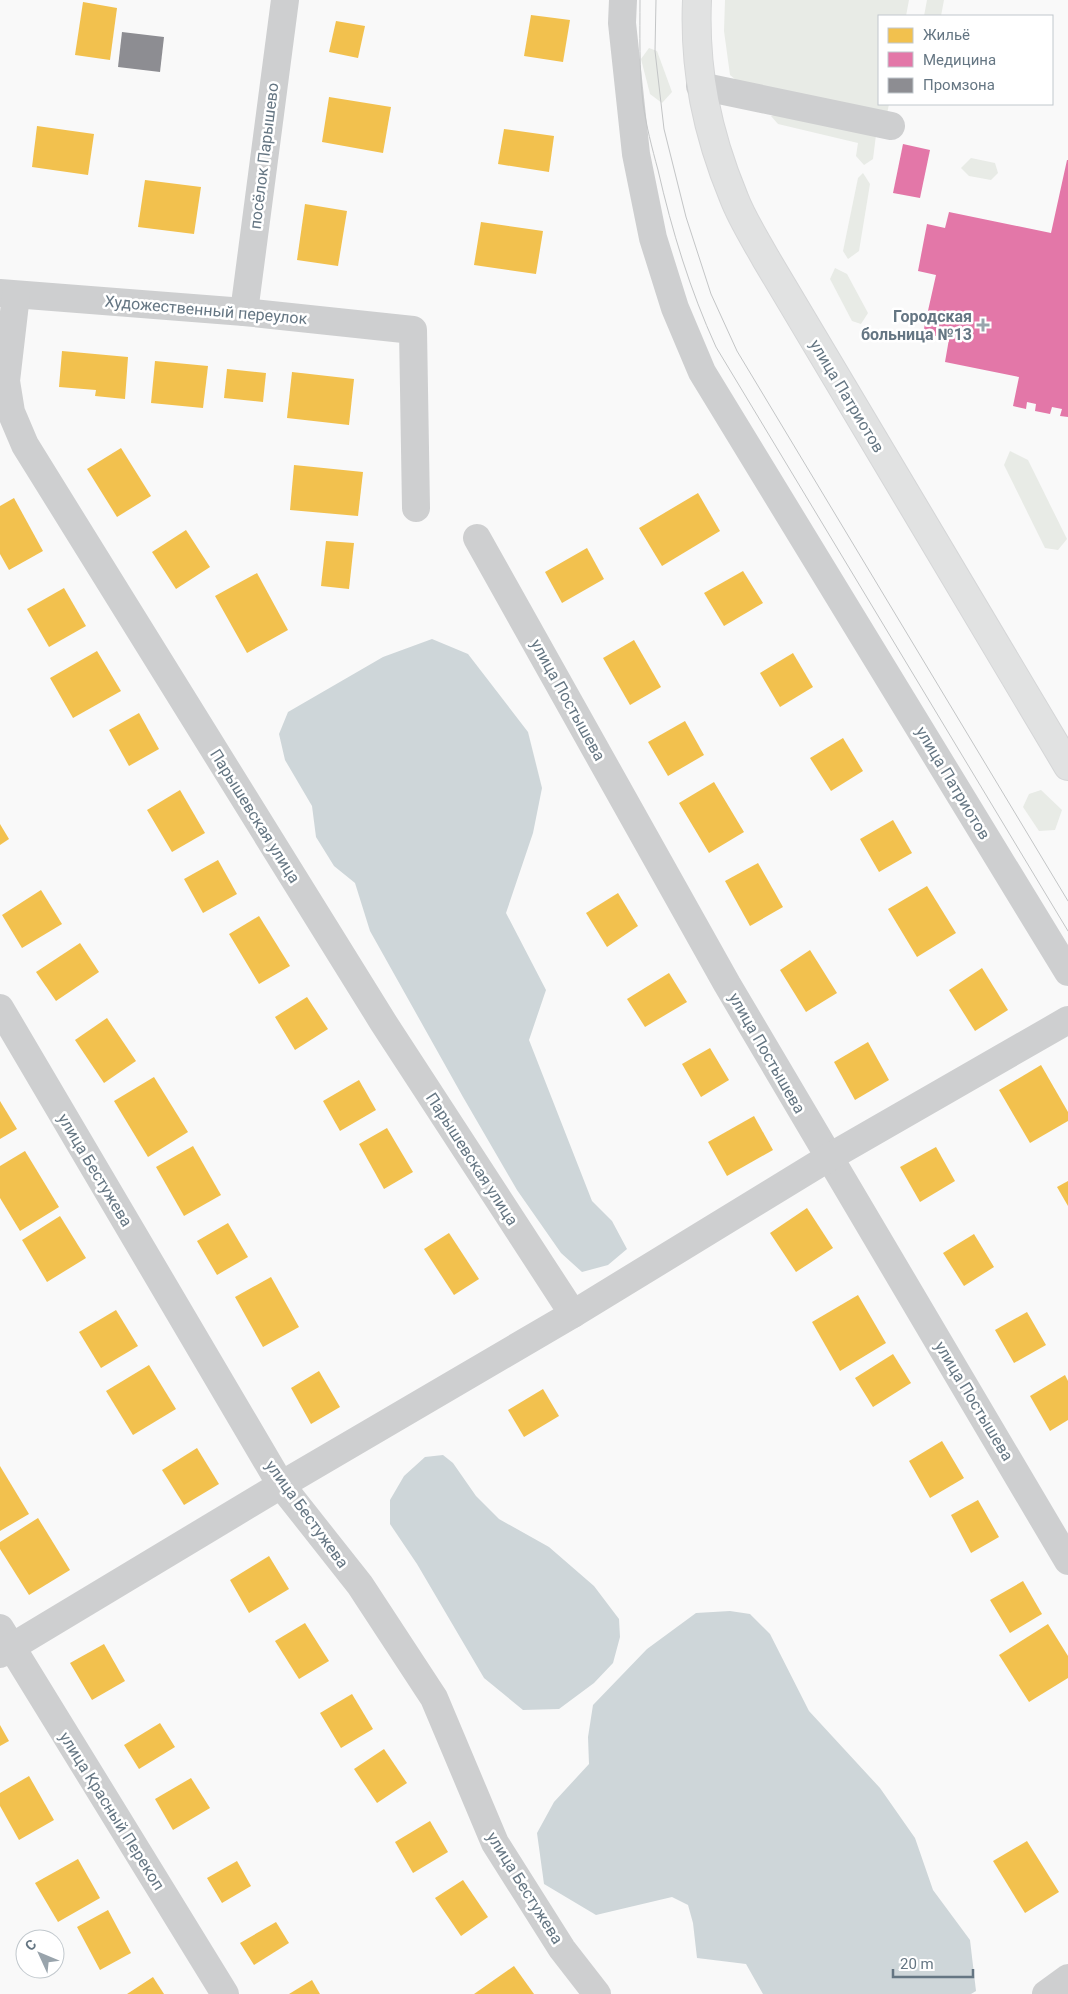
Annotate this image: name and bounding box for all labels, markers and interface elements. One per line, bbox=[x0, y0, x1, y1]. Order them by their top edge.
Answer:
legend bbox=[878, 15, 1053, 105]
text: Жильё bbox=[923, 26, 970, 44]
text: Медицина bbox=[923, 51, 996, 69]
text: Промзона bbox=[923, 76, 995, 94]
street label: посёлок Парышево bbox=[246, 82, 282, 230]
street label: Художественный переулок bbox=[104, 292, 308, 328]
place label: Городская больница №13 bbox=[861, 307, 972, 344]
marker: Городская больница №13 bbox=[976, 318, 990, 332]
street label: улица Патриотов bbox=[806, 336, 888, 456]
street label: улица Постышева bbox=[527, 636, 609, 764]
street label: улица Патриотов bbox=[912, 723, 994, 843]
street label: Парышевская улица bbox=[206, 745, 304, 887]
street label: улица Постышева bbox=[725, 989, 809, 1117]
street label: Парышевская улица bbox=[422, 1089, 522, 1229]
street label: улица Бестужева bbox=[54, 1110, 136, 1230]
street label: улица Постышева bbox=[931, 1338, 1017, 1464]
street label: улица Бестужева bbox=[262, 1456, 352, 1572]
street label: улица Красный Перекоп bbox=[55, 1728, 169, 1894]
street label: улица Бестужева bbox=[483, 1828, 567, 1948]
north arrow bbox=[15, 1929, 65, 1979]
text: С bbox=[22, 1936, 40, 1954]
scale bar bbox=[893, 1946, 973, 1978]
text: 20 m bbox=[900, 1955, 934, 1973]

